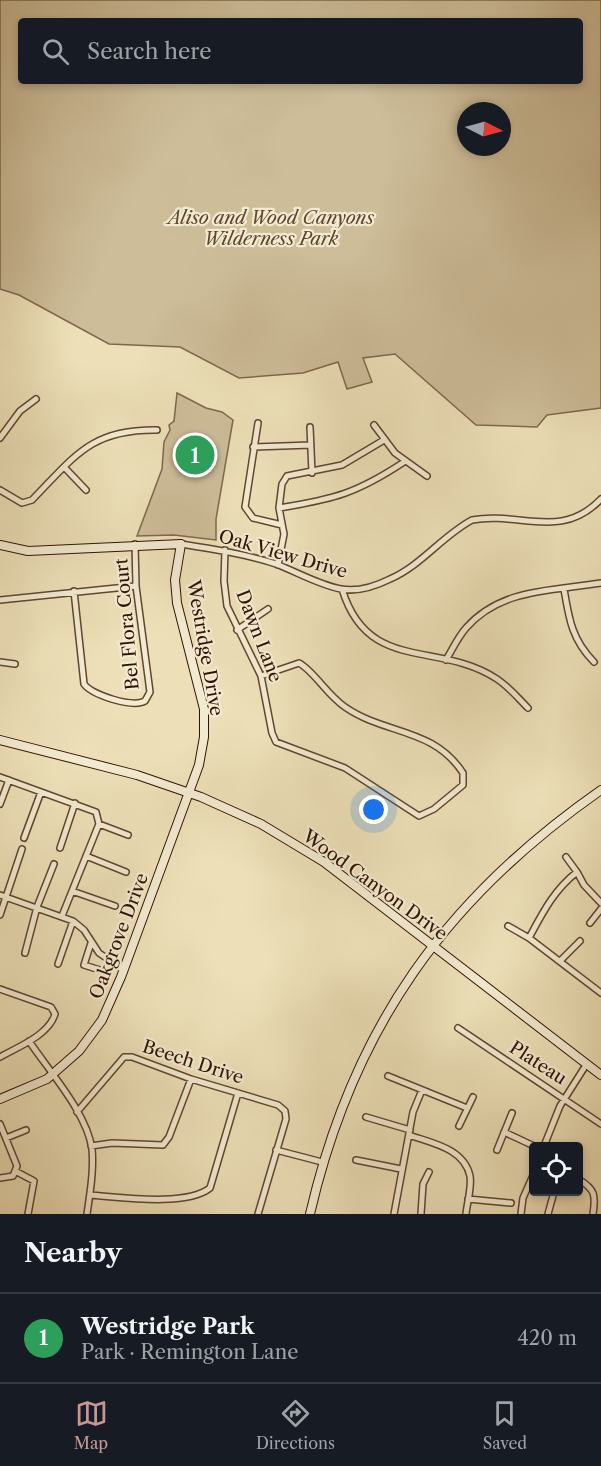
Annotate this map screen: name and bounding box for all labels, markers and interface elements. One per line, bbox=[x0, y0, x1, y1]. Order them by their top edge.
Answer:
search box bbox=[18, 18, 583, 84]
icon: search bbox=[39, 35, 72, 68]
text: Search here bbox=[87, 38, 212, 65]
north arrow bbox=[457, 102, 511, 156]
park label: Aliso and Wood Canyons Wilderness Park bbox=[165, 207, 374, 250]
pin: 1 bbox=[176, 432, 214, 478]
street label: Oak View Drive bbox=[216, 525, 350, 583]
street label: Bel Flora Court bbox=[110, 556, 144, 691]
street label: Westridge Drive bbox=[182, 577, 228, 718]
street label: Dawn Lane bbox=[231, 587, 287, 685]
your location bbox=[359, 795, 388, 824]
street label: Wood Canyon Drive bbox=[297, 824, 452, 945]
street label: Oakgrove Drive bbox=[85, 870, 153, 1002]
street label: Beech Drive bbox=[140, 1035, 246, 1089]
street label: Plateau bbox=[505, 1036, 571, 1090]
map controls bbox=[529, 1142, 583, 1196]
button: locate bbox=[529, 1142, 583, 1196]
text: Nearby bbox=[24, 1237, 122, 1269]
text: Westridge Park bbox=[81, 1313, 255, 1340]
text: 1 bbox=[39, 1326, 48, 1350]
text: 420 m bbox=[517, 1326, 577, 1350]
text: Park · Remington Lane bbox=[81, 1340, 298, 1364]
tab: Map bbox=[74, 1397, 108, 1453]
tab: Directions bbox=[256, 1397, 335, 1453]
tab: Saved bbox=[483, 1397, 527, 1453]

